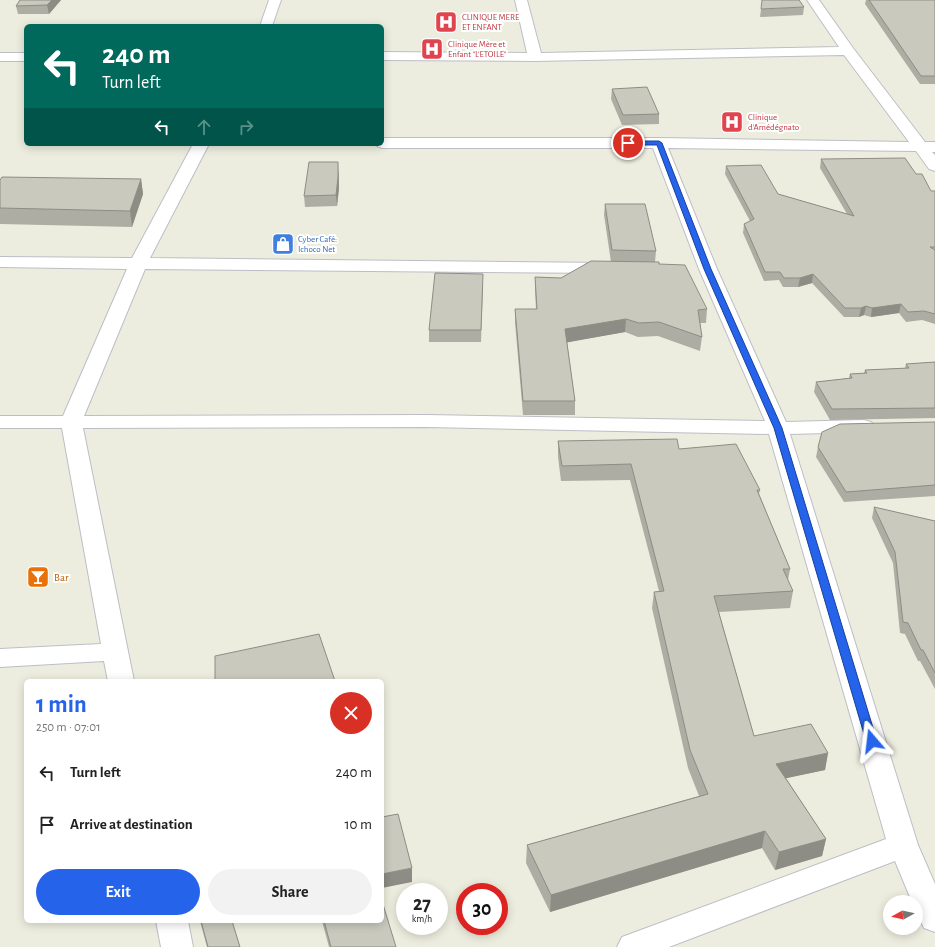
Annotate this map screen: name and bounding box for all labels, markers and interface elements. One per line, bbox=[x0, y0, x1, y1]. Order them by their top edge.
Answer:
hospital icon: CLINIQUE MERE ET ENFANT bbox=[433, 9, 459, 35]
place label: CLINIQUE MERE ET ENFANT bbox=[462, 13, 520, 32]
hospital icon: Clinique Mère et Enfant "L'ETOILE" bbox=[419, 36, 445, 62]
icon: left bbox=[36, 40, 88, 92]
place label: Clinique Mère et Enfant "L'ETOILE" bbox=[448, 40, 507, 59]
text: 240 m bbox=[102, 41, 171, 69]
text: Turn left bbox=[102, 74, 161, 92]
hospital icon: Clinique d'Amédégnato bbox=[719, 109, 745, 135]
place label: Clinique d'Amédégnato bbox=[748, 113, 800, 132]
icon: left bbox=[151, 116, 173, 138]
icon: ahead bbox=[193, 116, 215, 138]
icon: right bbox=[235, 116, 257, 138]
pin bbox=[611, 126, 645, 160]
icon: arrive bbox=[617, 132, 639, 154]
shop icon: Cyber Café: Ichoco Net bbox=[270, 231, 296, 257]
place label: Cyber Café: Ichoco Net bbox=[298, 235, 337, 254]
bar icon: Bar bbox=[25, 564, 51, 590]
place label: Bar bbox=[54, 572, 69, 583]
button: close bbox=[330, 692, 372, 734]
text: 1 min bbox=[36, 693, 87, 717]
position arrow bbox=[851, 720, 893, 762]
text: 250 m · 07:01 bbox=[36, 721, 101, 734]
icon: left bbox=[36, 762, 58, 784]
text: Turn left bbox=[70, 765, 121, 780]
text: 240 m bbox=[336, 765, 372, 780]
icon: arrive bbox=[36, 814, 58, 836]
text: Arrive at destination bbox=[70, 817, 193, 832]
text: 10 m bbox=[344, 817, 372, 832]
button: Exit bbox=[36, 869, 200, 915]
button: Share bbox=[208, 869, 372, 915]
speed limit sign: 30 bbox=[456, 883, 508, 935]
text: 27 bbox=[413, 894, 431, 914]
north arrow bbox=[883, 895, 923, 935]
map controls bbox=[883, 895, 923, 935]
text: km/h bbox=[412, 914, 432, 924]

